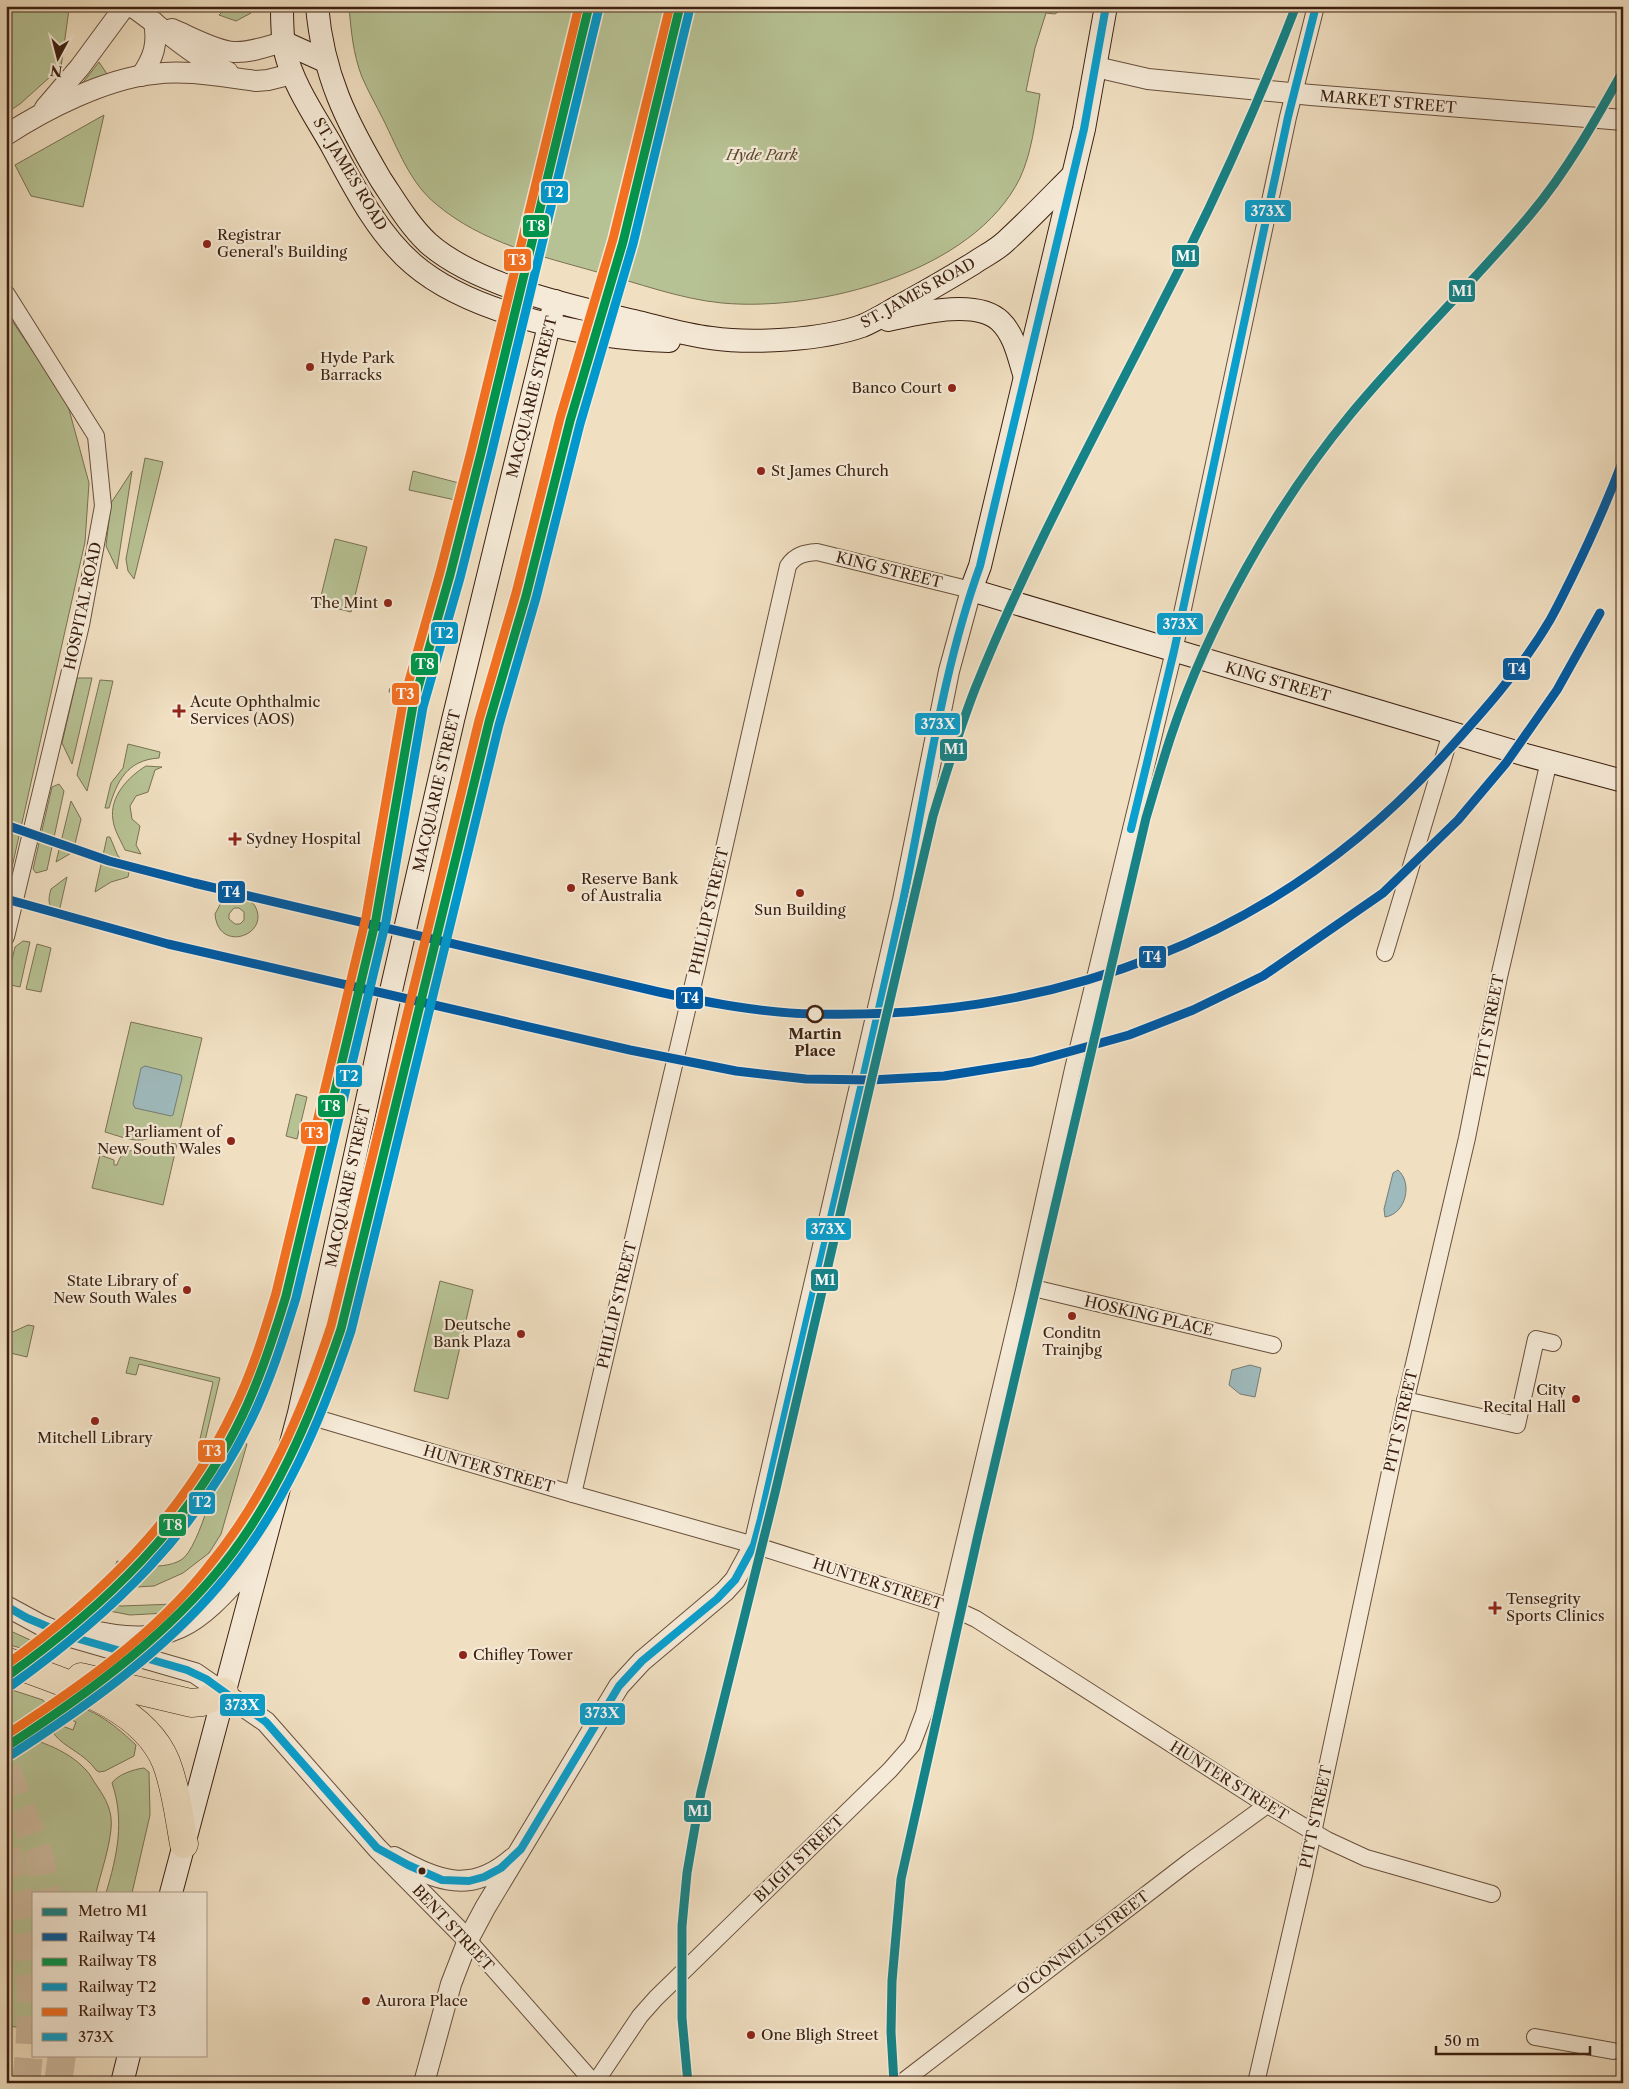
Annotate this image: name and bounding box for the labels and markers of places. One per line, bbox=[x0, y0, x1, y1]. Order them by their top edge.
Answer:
place label: Registrar General's Building bbox=[217, 225, 347, 261]
marker: Registrar General's Building bbox=[201, 238, 213, 250]
place label: Hyde Park Barracks bbox=[320, 348, 396, 384]
marker: Hyde Park Barracks bbox=[304, 361, 316, 373]
place label: Banco Court bbox=[852, 378, 943, 397]
marker: Banco Court bbox=[946, 382, 958, 394]
place label: St James Church bbox=[771, 461, 889, 480]
marker: St James Church bbox=[755, 465, 767, 477]
place label: The Mint bbox=[311, 593, 379, 612]
marker: The Mint bbox=[382, 597, 394, 609]
place label: Acute Ophthalmic Services (AOS) bbox=[189, 692, 320, 728]
marker: Acute Ophthalmic Services (AOS) bbox=[172, 704, 186, 718]
place label: Sydney Hospital bbox=[246, 829, 362, 848]
marker: Sydney Hospital bbox=[228, 832, 242, 846]
place label: Reserve Bank of Australia bbox=[581, 869, 679, 905]
marker: Reserve Bank of Australia bbox=[565, 882, 577, 894]
marker: Sun Building bbox=[794, 887, 806, 899]
place label: Sun Building bbox=[754, 900, 846, 919]
marker: Martin Place bbox=[806, 1005, 824, 1023]
place label: Martin Place bbox=[788, 1024, 842, 1060]
place label: Parliament of New South Wales bbox=[97, 1122, 223, 1158]
marker: Parliament of New South Wales bbox=[225, 1135, 237, 1147]
place label: State Library of New South Wales bbox=[53, 1271, 179, 1307]
marker: State Library of New South Wales bbox=[181, 1284, 193, 1296]
marker: Conditn Trainjbg bbox=[1066, 1310, 1078, 1322]
place label: Deutsche Bank Plaza bbox=[433, 1315, 511, 1351]
place label: Conditn Trainjbg bbox=[1042, 1323, 1102, 1359]
marker: Deutsche Bank Plaza bbox=[515, 1328, 527, 1340]
place label: City Recital Hall bbox=[1483, 1380, 1567, 1416]
marker: City Recital Hall bbox=[1570, 1393, 1582, 1405]
marker: Mitchell Library bbox=[89, 1415, 101, 1427]
place label: Mitchell Library bbox=[37, 1428, 154, 1447]
place label: Tensegrity Sports Clinics bbox=[1506, 1589, 1604, 1625]
marker: Tensegrity Sports Clinics bbox=[1488, 1601, 1502, 1615]
place label: Chifley Tower bbox=[473, 1645, 574, 1664]
marker: Chifley Tower bbox=[457, 1649, 469, 1661]
unlabelled marker bbox=[417, 1866, 427, 1876]
place label: Aurora Place bbox=[375, 1991, 468, 2010]
marker: Aurora Place bbox=[360, 1995, 372, 2007]
place label: One Bligh Street bbox=[761, 2025, 879, 2044]
marker: One Bligh Street bbox=[745, 2029, 757, 2041]

